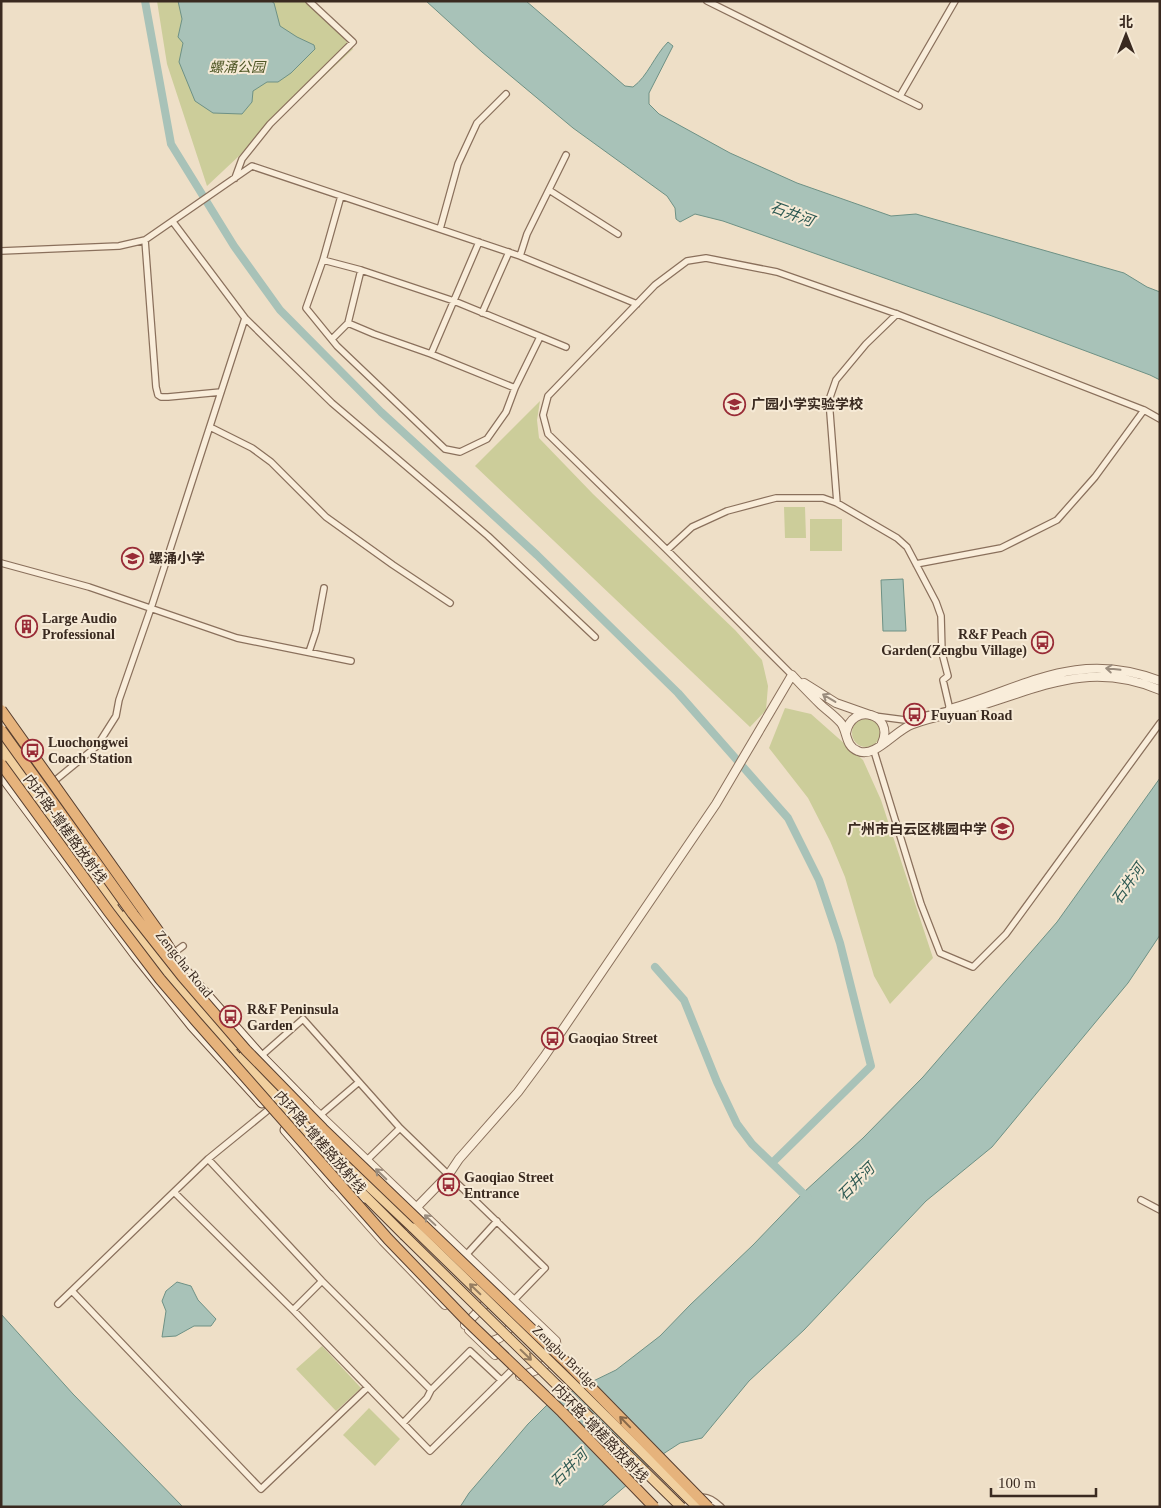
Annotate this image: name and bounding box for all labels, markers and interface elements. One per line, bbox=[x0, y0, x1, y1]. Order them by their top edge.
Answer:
north arrow bbox=[1101, 10, 1151, 60]
text: 北 bbox=[1119, 15, 1133, 30]
park label: 螺涌公园 bbox=[209, 60, 267, 75]
water label: 石井河 bbox=[768, 199, 819, 230]
school or university icon: 广园小学实验学校 bbox=[723, 392, 747, 416]
place label: 广园小学实验学校 bbox=[751, 396, 863, 412]
school or university icon: 螺涌小学 bbox=[121, 546, 145, 570]
place label: 螺涌小学 bbox=[149, 551, 205, 566]
place label: Large Audio Professional bbox=[42, 611, 117, 642]
building icon: Large Audio Professional bbox=[14, 614, 38, 638]
place label: R&F Peach Garden(Zengbu Village) bbox=[881, 627, 1027, 659]
bus stop icon: R&F Peach Garden(Zengbu Village) bbox=[1031, 630, 1055, 654]
one-way arrow bbox=[1105, 664, 1121, 674]
one-way arrow bbox=[823, 693, 837, 703]
bus stop icon: Fuyuan Road bbox=[903, 703, 927, 727]
place label: Fuyuan Road bbox=[931, 708, 1013, 723]
place label: Luochongwei Coach Station bbox=[48, 735, 133, 766]
bus stop icon: Luochongwei Coach Station bbox=[20, 738, 44, 762]
street label: 内环路-增槎路放射线 bbox=[21, 771, 110, 886]
school or university icon: 广州市白云区桃园中学 bbox=[991, 817, 1015, 841]
place label: 广州市白云区桃园中学 bbox=[847, 821, 987, 837]
water label: 石井河 bbox=[1109, 859, 1149, 907]
street label: Zengcha Road bbox=[153, 928, 215, 1000]
place label: R&F Peninsula Garden bbox=[247, 1002, 339, 1033]
bus stop icon: R&F Peninsula Garden bbox=[219, 1005, 243, 1029]
bus stop icon: Gaoqiao Street bbox=[540, 1026, 564, 1050]
place label: Gaoqiao Street bbox=[568, 1031, 658, 1046]
street label: 内环路-增槎路放射线 bbox=[271, 1087, 369, 1196]
water label: 石井河 bbox=[834, 1158, 880, 1204]
one-way arrow bbox=[375, 1168, 387, 1180]
place label: Gaoqiao Street Entrance bbox=[464, 1170, 554, 1201]
bus stop icon: Gaoqiao Street Entrance bbox=[436, 1173, 460, 1197]
one-way arrow bbox=[423, 1214, 436, 1226]
one-way arrow bbox=[468, 1283, 481, 1295]
street label: Zengbu Bridge bbox=[529, 1322, 601, 1392]
one-way arrow bbox=[520, 1349, 533, 1361]
street label: 内环路-增槎路放射线 bbox=[549, 1380, 652, 1485]
one-way arrow bbox=[619, 1416, 631, 1429]
water label: 石井河 bbox=[547, 1444, 593, 1490]
scale bar bbox=[991, 1466, 1096, 1498]
text: 100 m bbox=[998, 1475, 1036, 1491]

